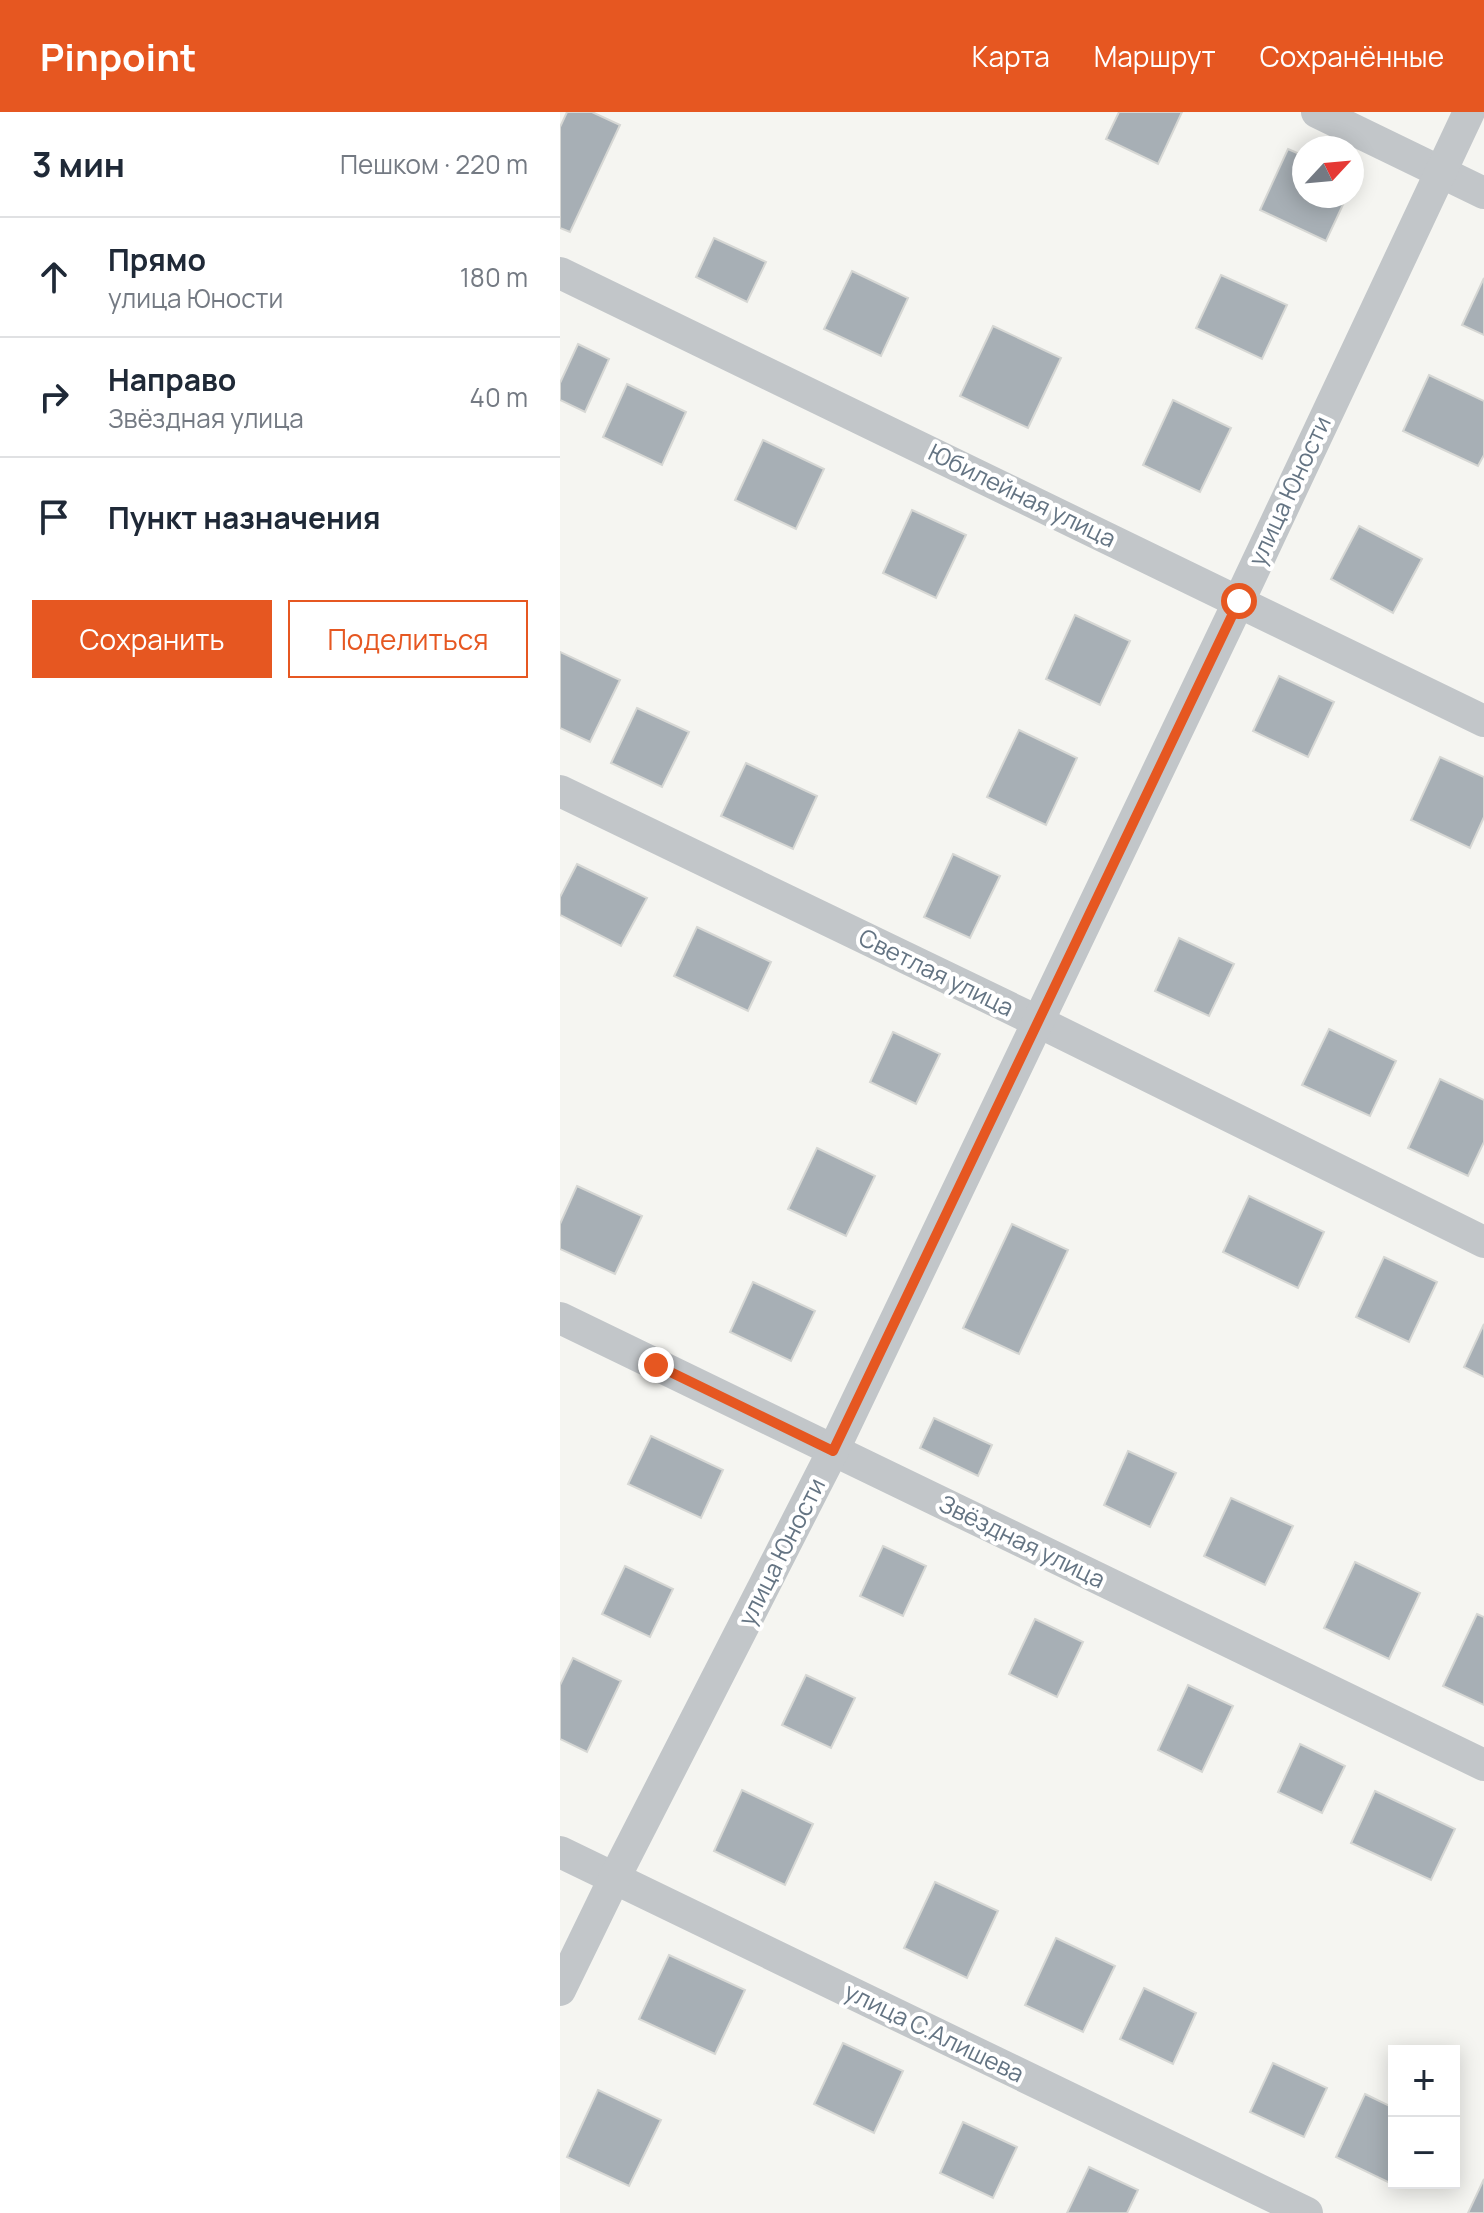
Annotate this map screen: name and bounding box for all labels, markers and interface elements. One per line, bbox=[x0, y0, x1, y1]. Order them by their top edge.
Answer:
text: Pinpoint bbox=[40, 30, 196, 82]
text: Карта bbox=[972, 37, 1050, 75]
text: Маршрут bbox=[1094, 37, 1216, 75]
text: Сохранённые bbox=[1260, 37, 1444, 75]
north arrow bbox=[1292, 136, 1364, 208]
text: 3 мин bbox=[32, 141, 125, 187]
text: Пешком · 220 m bbox=[340, 146, 528, 182]
text: Прямо bbox=[108, 239, 206, 280]
icon: ahead bbox=[32, 255, 76, 299]
text: 180 m bbox=[460, 259, 528, 295]
text: улица Юности bbox=[108, 280, 283, 316]
text: Направо bbox=[108, 359, 236, 400]
icon: right bbox=[32, 375, 76, 419]
text: 40 m bbox=[470, 379, 528, 415]
text: Звёздная улица bbox=[108, 400, 304, 436]
street label: улица Юности bbox=[1240, 410, 1338, 571]
street label: Юбилейная улица bbox=[924, 435, 1122, 554]
icon: arrive bbox=[32, 495, 76, 539]
text: Пункт назначения bbox=[108, 497, 381, 538]
route start bbox=[1221, 583, 1257, 619]
button: Сохранить bbox=[32, 600, 272, 678]
button: Поделиться bbox=[288, 600, 528, 678]
street label: Светлая улица bbox=[854, 920, 1020, 1023]
route end bbox=[638, 1347, 674, 1383]
street label: улица Юности bbox=[729, 1472, 832, 1631]
street label: Звёздная улица bbox=[934, 1486, 1111, 1595]
street label: улица С.Алишева bbox=[839, 1974, 1030, 2089]
map controls bbox=[1388, 2045, 1460, 2189]
button: + bbox=[1388, 2045, 1460, 2117]
button: − bbox=[1388, 2117, 1460, 2189]

